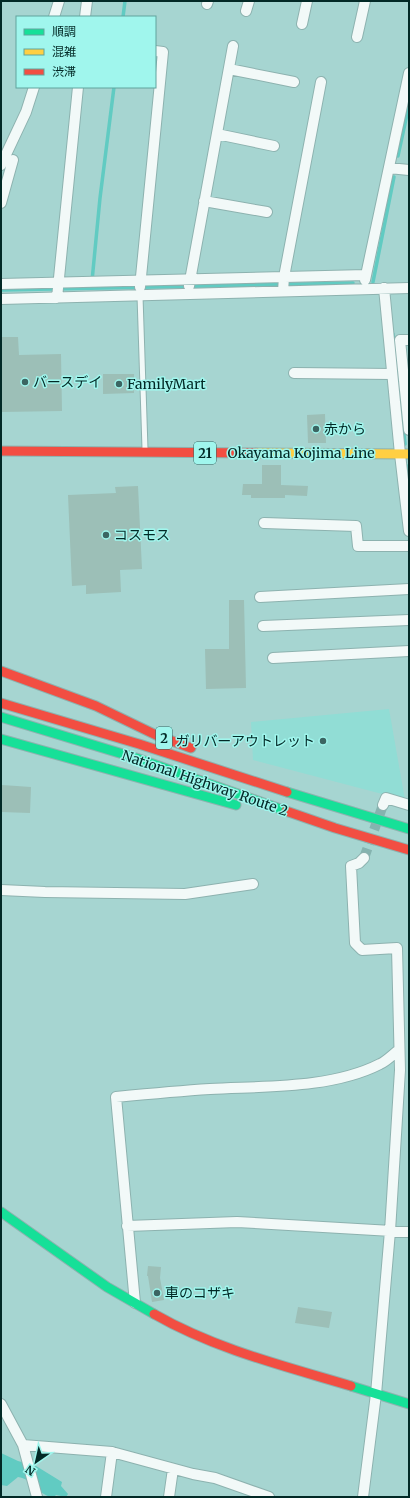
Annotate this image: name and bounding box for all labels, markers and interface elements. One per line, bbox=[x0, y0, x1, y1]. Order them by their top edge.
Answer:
legend bbox=[16, 16, 156, 88]
text: 順調 bbox=[52, 24, 76, 39]
text: 混雑 bbox=[52, 44, 76, 59]
text: 渋滞 bbox=[52, 64, 76, 79]
place label: バースデイ bbox=[33, 373, 102, 391]
place label: FamilyMart bbox=[127, 375, 206, 393]
marker: バースデイ bbox=[20, 377, 30, 387]
marker: FamilyMart bbox=[114, 379, 124, 389]
place label: 赤から bbox=[324, 420, 366, 438]
marker: 赤から bbox=[311, 424, 321, 434]
road number: 21 bbox=[194, 442, 216, 464]
street label: Okayama Kojima Line bbox=[227, 444, 375, 462]
place label: コスモス bbox=[114, 526, 170, 544]
marker: コスモス bbox=[101, 530, 111, 540]
road number: 2 bbox=[156, 727, 172, 749]
place label: ガリバーアウトレット bbox=[176, 732, 315, 750]
marker: ガリバーアウトレット bbox=[318, 736, 328, 746]
street label: National Highway Route 2 bbox=[119, 746, 291, 820]
place label: 車のコザキ bbox=[165, 1284, 235, 1302]
marker: 車のコザキ bbox=[152, 1288, 162, 1298]
north arrow bbox=[16, 1442, 56, 1482]
text: N bbox=[23, 1462, 38, 1479]

